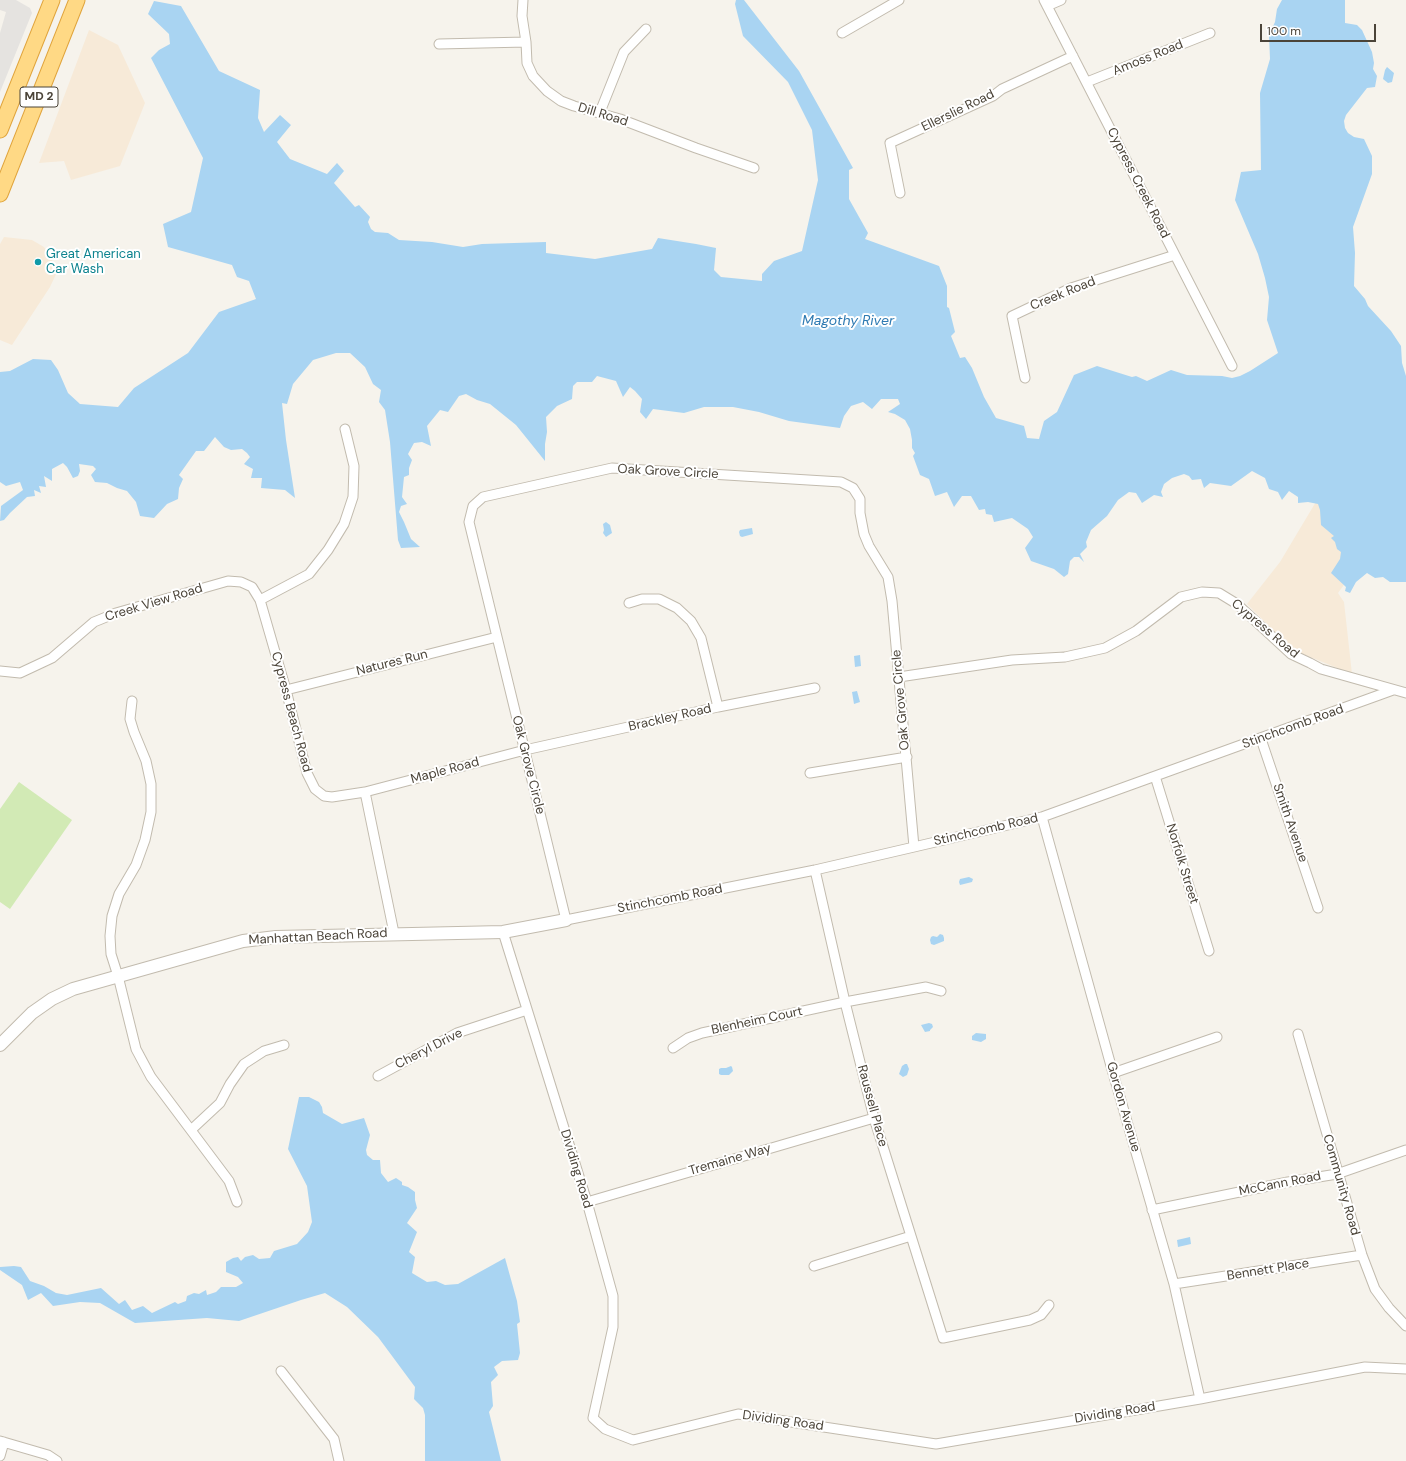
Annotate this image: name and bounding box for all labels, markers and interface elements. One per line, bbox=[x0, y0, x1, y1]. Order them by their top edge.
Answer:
scale bar bbox=[1262, 16, 1378, 42]
text: 100 m bbox=[1267, 23, 1301, 39]
street label: Amoss Road bbox=[1110, 37, 1186, 79]
road number: MD 2 bbox=[20, 87, 58, 107]
street label: Ellerslie Road bbox=[919, 87, 997, 135]
street label: Dill Road bbox=[576, 100, 630, 130]
street label: Cypress Creek Road bbox=[1103, 125, 1173, 241]
place label: Great American Car Wash bbox=[46, 247, 141, 278]
marker: Great American Car Wash bbox=[33, 257, 43, 267]
street label: Creek Road bbox=[1028, 274, 1098, 314]
water label: Magothy River bbox=[802, 313, 894, 329]
street label: Oak Grove Circle bbox=[617, 462, 719, 482]
street label: Creek View Road bbox=[103, 581, 205, 625]
street label: Cypress Road bbox=[1228, 596, 1302, 662]
street label: Natures Run bbox=[355, 647, 429, 679]
street label: Oak Grove Circle bbox=[889, 649, 913, 751]
street label: Cypress Beach Road bbox=[267, 650, 315, 774]
street label: Brackley Road bbox=[627, 701, 713, 735]
street label: Stinchcomb Road bbox=[1240, 701, 1346, 753]
street label: Oak Grove Circle bbox=[508, 714, 548, 816]
street label: Maple Road bbox=[409, 754, 481, 788]
street label: Smith Avenue bbox=[1269, 781, 1311, 865]
street label: Stinchcomb Road bbox=[932, 810, 1040, 850]
street label: Norfolk Street bbox=[1162, 822, 1202, 906]
street label: Stinchcomb Road bbox=[616, 881, 724, 917]
street label: Manhattan Beach Road bbox=[248, 926, 388, 948]
street label: Blenheim Court bbox=[710, 1004, 804, 1038]
street label: Cheryl Drive bbox=[393, 1025, 465, 1073]
street label: Gordon Avenue bbox=[1103, 1060, 1143, 1154]
street label: Raussell Place bbox=[854, 1063, 890, 1149]
street label: Dividing Road bbox=[557, 1128, 595, 1210]
street label: Community Road bbox=[1319, 1133, 1363, 1237]
street label: Tremaine Way bbox=[687, 1141, 773, 1179]
street label: McCann Road bbox=[1238, 1168, 1322, 1200]
street label: Bennett Place bbox=[1226, 1256, 1310, 1284]
street label: Dividing Road bbox=[1073, 1399, 1157, 1427]
street label: Dividing Road bbox=[741, 1408, 825, 1434]

